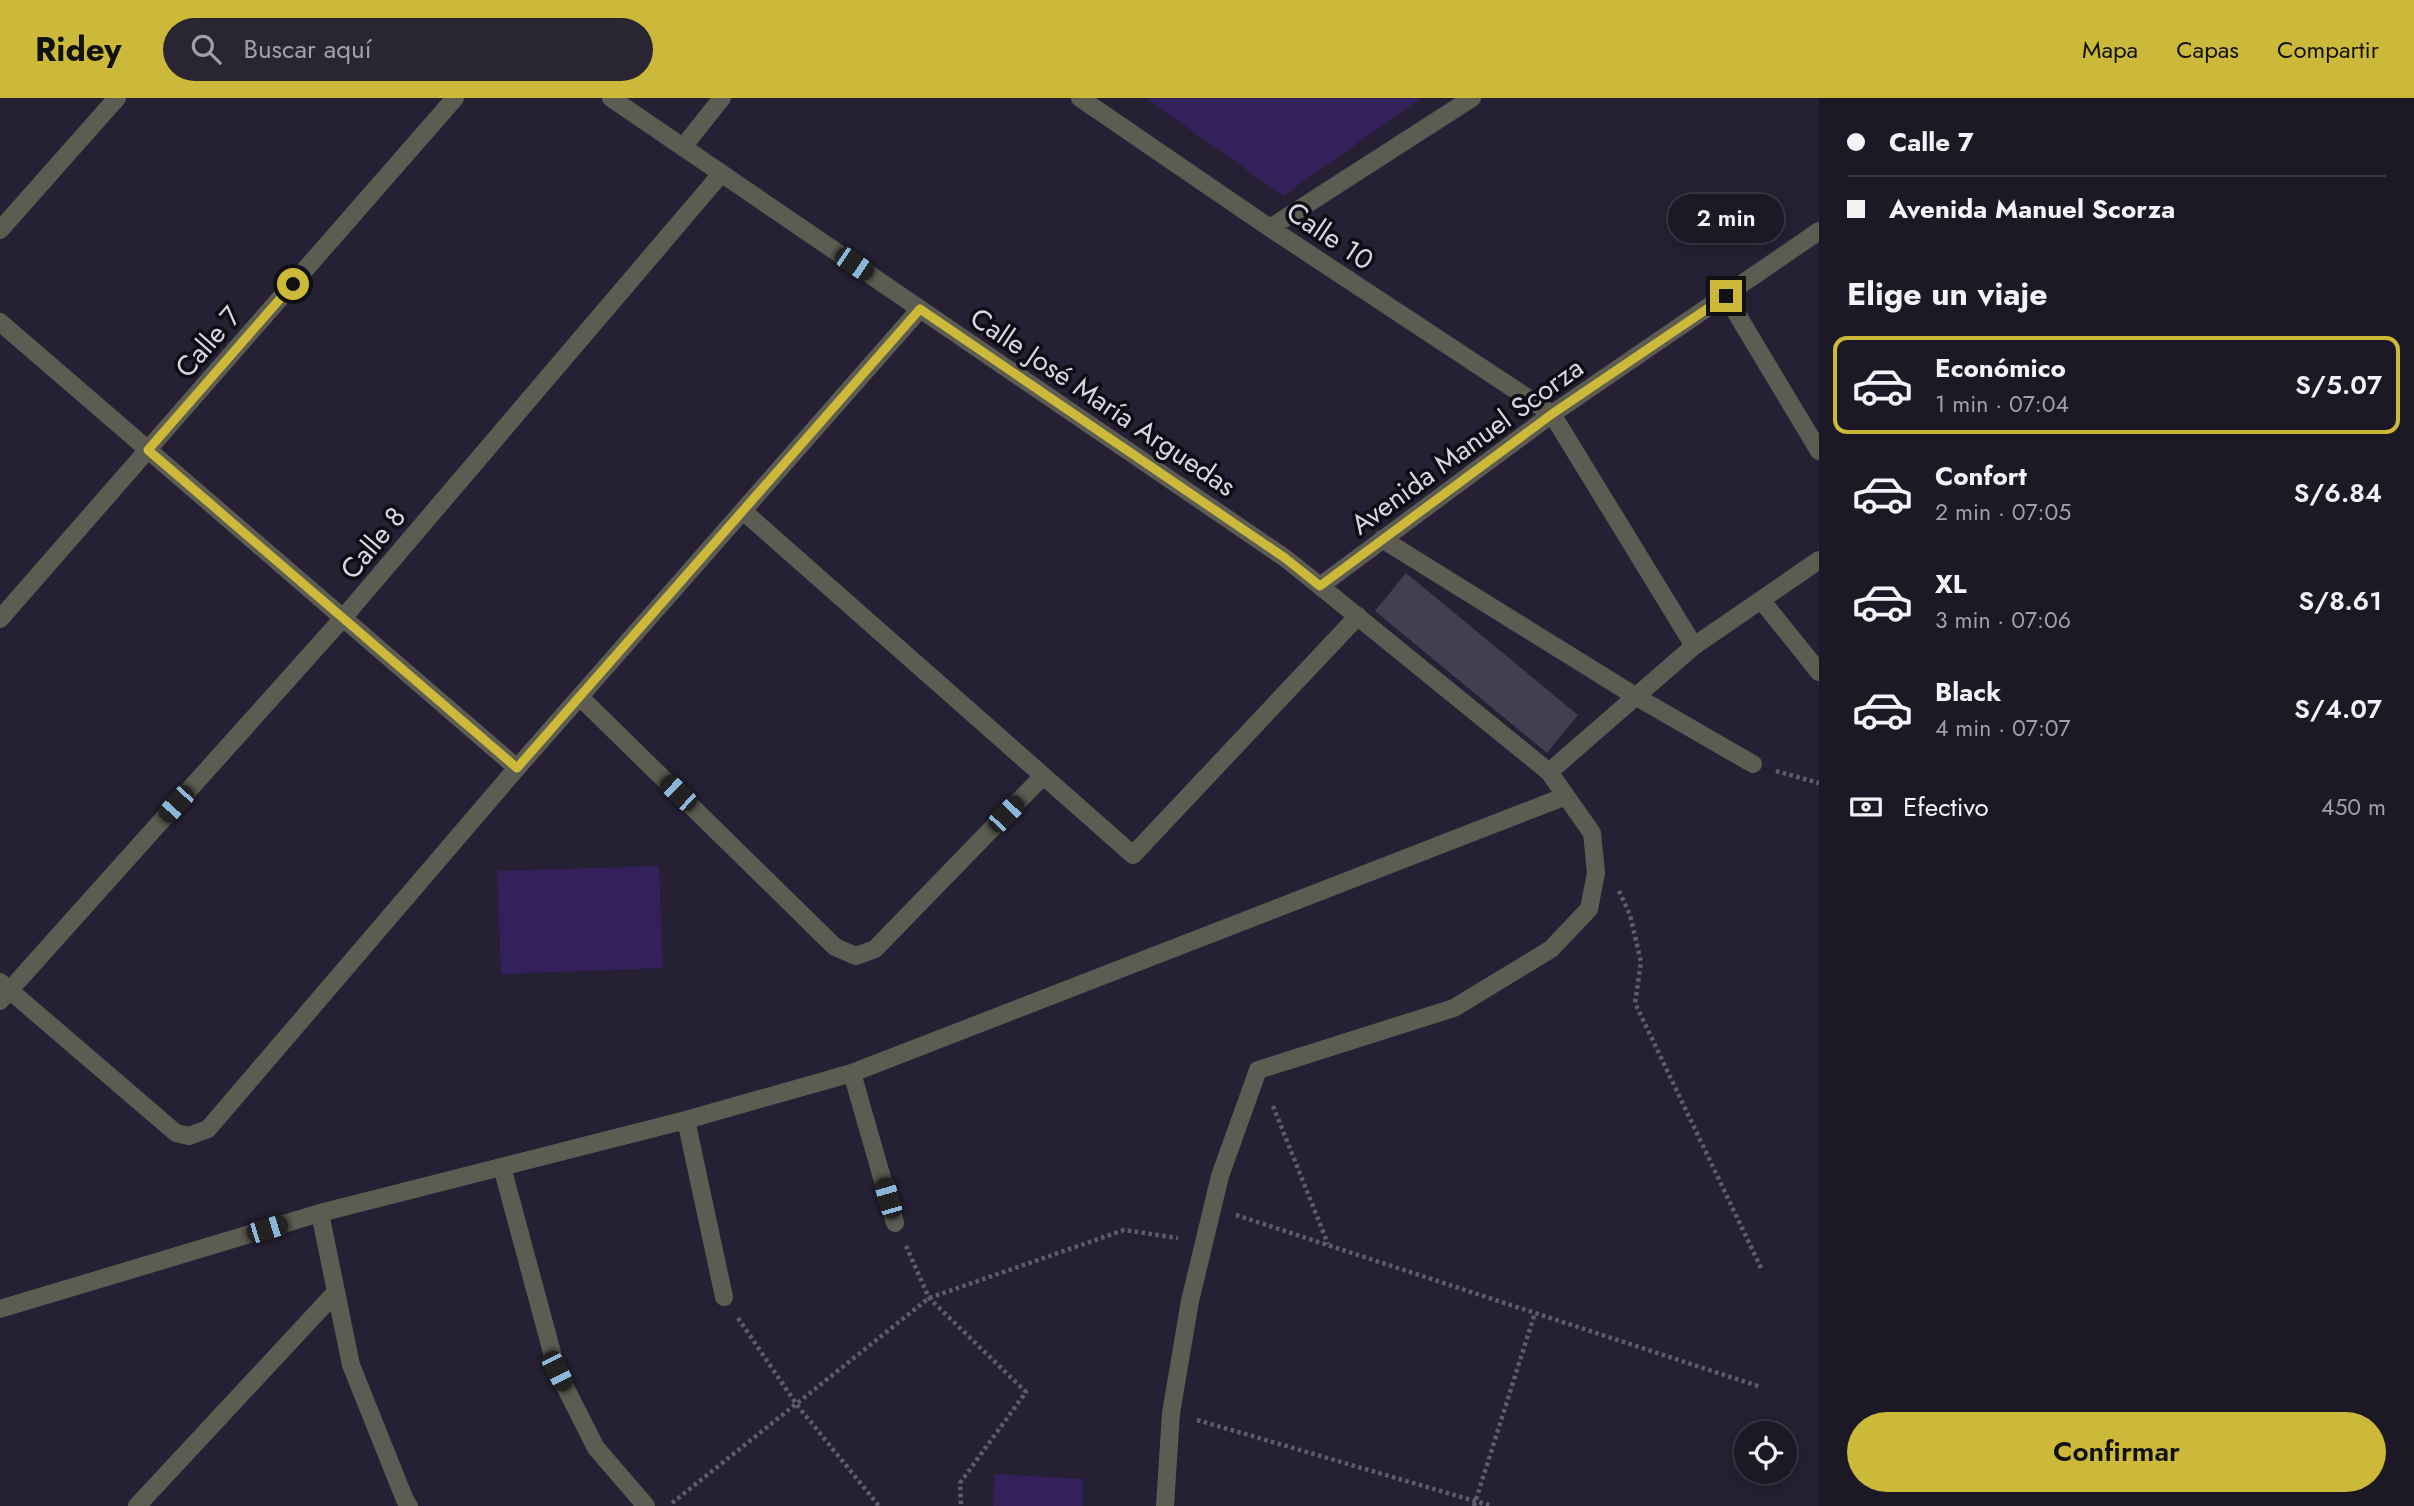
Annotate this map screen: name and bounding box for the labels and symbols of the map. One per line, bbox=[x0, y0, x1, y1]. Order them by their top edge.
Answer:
street label: Calle 10 bbox=[1278, 192, 1382, 280]
callout: 2 min bbox=[1668, 194, 1784, 244]
car bbox=[831, 244, 878, 284]
route start bbox=[277, 268, 309, 300]
route end bbox=[1710, 280, 1742, 312]
street label: Calle 7 bbox=[165, 297, 251, 387]
street label: Calle José María Arguedas bbox=[962, 298, 1244, 506]
street label: Avenida Manuel Scorza bbox=[1342, 347, 1592, 545]
street label: Calle 8 bbox=[330, 498, 416, 588]
car bbox=[656, 771, 701, 815]
car bbox=[155, 781, 198, 827]
car bbox=[984, 792, 1029, 836]
car bbox=[873, 1175, 904, 1221]
car bbox=[244, 1213, 291, 1245]
car bbox=[539, 1348, 576, 1394]

